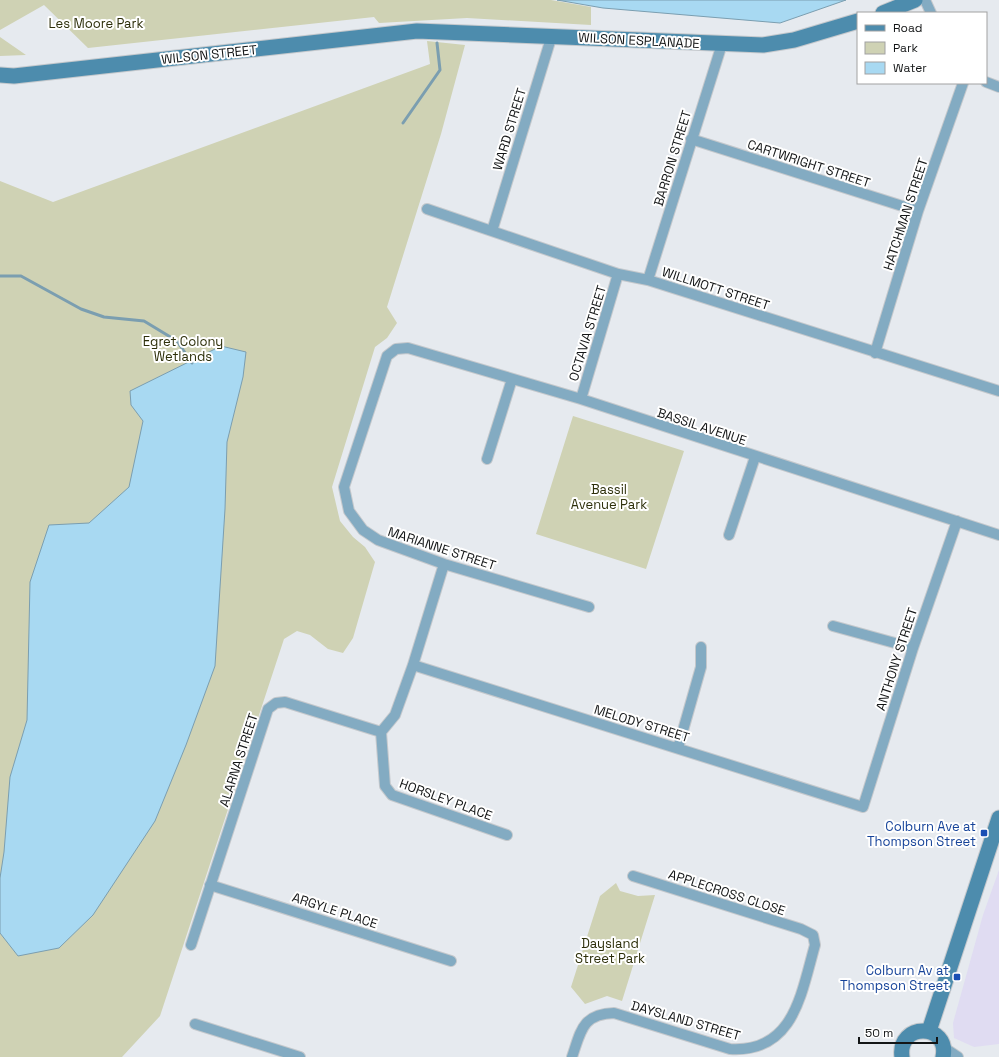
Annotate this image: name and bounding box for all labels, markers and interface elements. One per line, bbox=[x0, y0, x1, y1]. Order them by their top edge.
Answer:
legend bbox=[857, 12, 987, 84]
park label: Les Moore Park bbox=[49, 15, 144, 32]
text: Road bbox=[893, 20, 922, 36]
street label: WILSON ESPLANADE bbox=[578, 29, 700, 52]
text: Park bbox=[893, 40, 918, 56]
street label: WILSON STREET bbox=[160, 41, 258, 68]
text: Water bbox=[893, 60, 927, 76]
street label: WARD STREET bbox=[489, 86, 530, 172]
street label: BARRON STREET bbox=[650, 108, 695, 208]
street label: CARTWRIGHT STREET bbox=[745, 136, 873, 192]
street label: HATCHMAN STREET bbox=[879, 156, 932, 272]
street label: WILLMOTT STREET bbox=[660, 263, 772, 314]
street label: OCTAVIA STREET bbox=[565, 283, 610, 383]
park label: Egret Colony Wetlands bbox=[143, 333, 223, 365]
street label: BASSIL AVENUE bbox=[655, 404, 749, 449]
park label: Bassil Avenue Park bbox=[571, 481, 647, 513]
street label: MARIANNE STREET bbox=[386, 523, 498, 574]
street label: ANTHONY STREET bbox=[872, 605, 921, 713]
street label: MELODY STREET bbox=[592, 701, 692, 746]
street label: ALARNA STREET bbox=[215, 711, 262, 809]
street label: HORSLEY PLACE bbox=[397, 775, 495, 824]
place label: Colburn Ave at Thompson Street bbox=[867, 818, 976, 850]
marker: Colburn Ave at Thompson Street bbox=[979, 828, 989, 838]
street label: APPLECROSS CLOSE bbox=[666, 866, 787, 919]
street label: ARGYLE PLACE bbox=[290, 889, 380, 932]
park label: Daysland Street Park bbox=[575, 935, 645, 967]
place label: Colburn Av at Thompson Street bbox=[840, 962, 949, 994]
marker: Colburn Av at Thompson Street bbox=[952, 972, 962, 982]
street label: DAYSLAND STREET bbox=[629, 997, 743, 1044]
scale bar bbox=[859, 1019, 937, 1045]
text: 50 m bbox=[865, 1025, 893, 1041]

